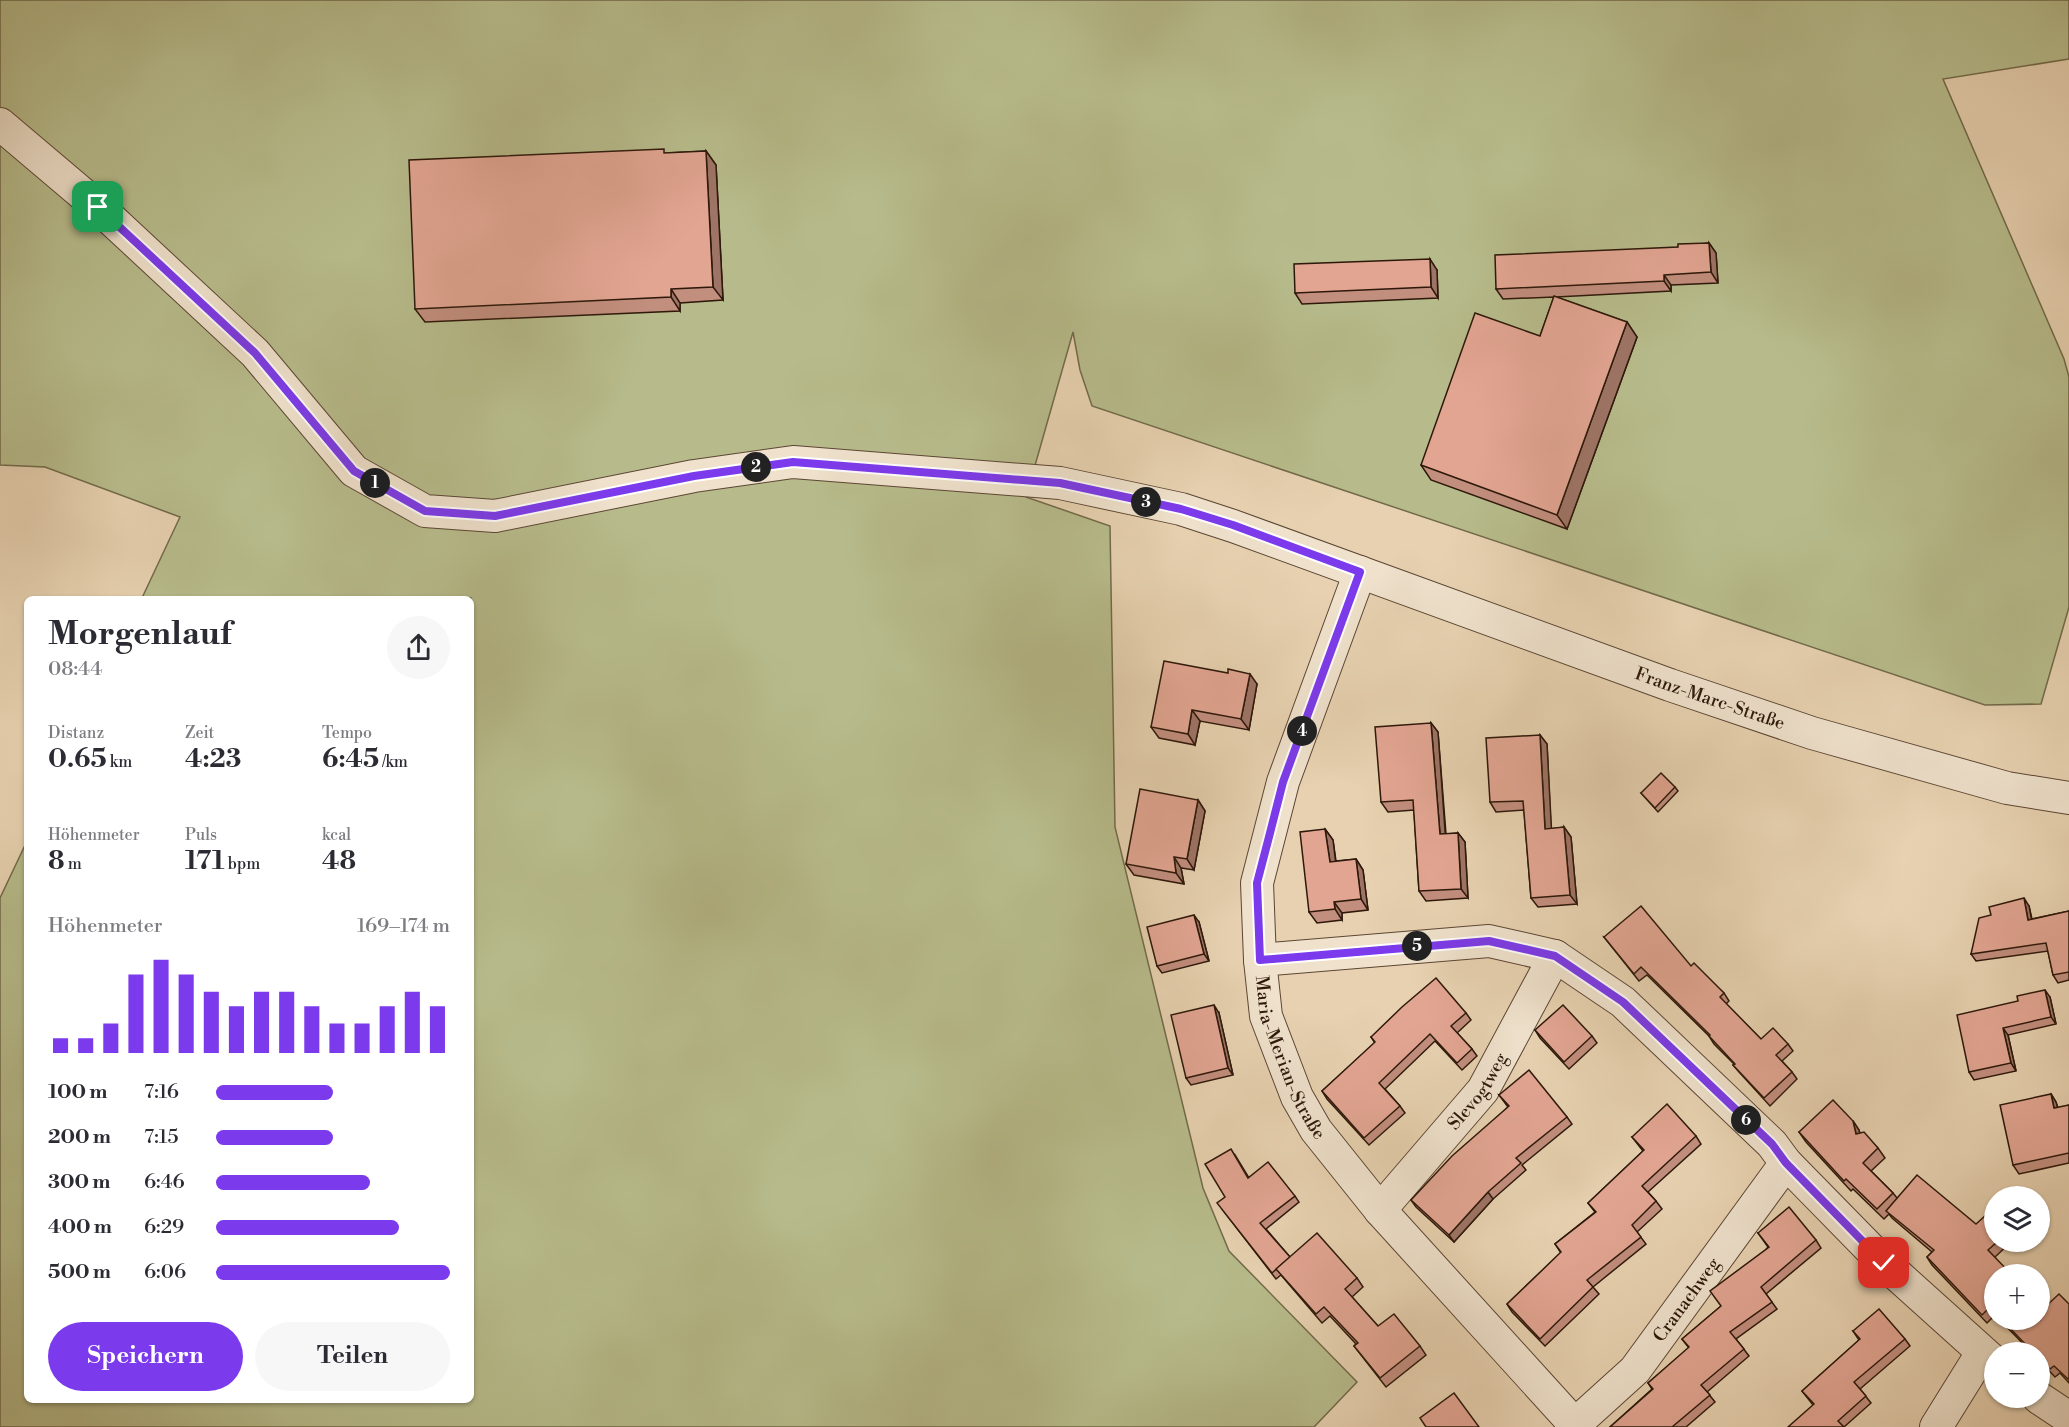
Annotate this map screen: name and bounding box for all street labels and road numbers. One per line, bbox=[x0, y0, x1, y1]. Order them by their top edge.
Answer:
street label: Franz-Marc-Straße bbox=[1632, 662, 1788, 735]
street label: Maria-Merian-Straße bbox=[1250, 974, 1331, 1144]
street label: Slevogtweg bbox=[1442, 1048, 1513, 1135]
street label: Cranachweg bbox=[1648, 1252, 1725, 1347]

